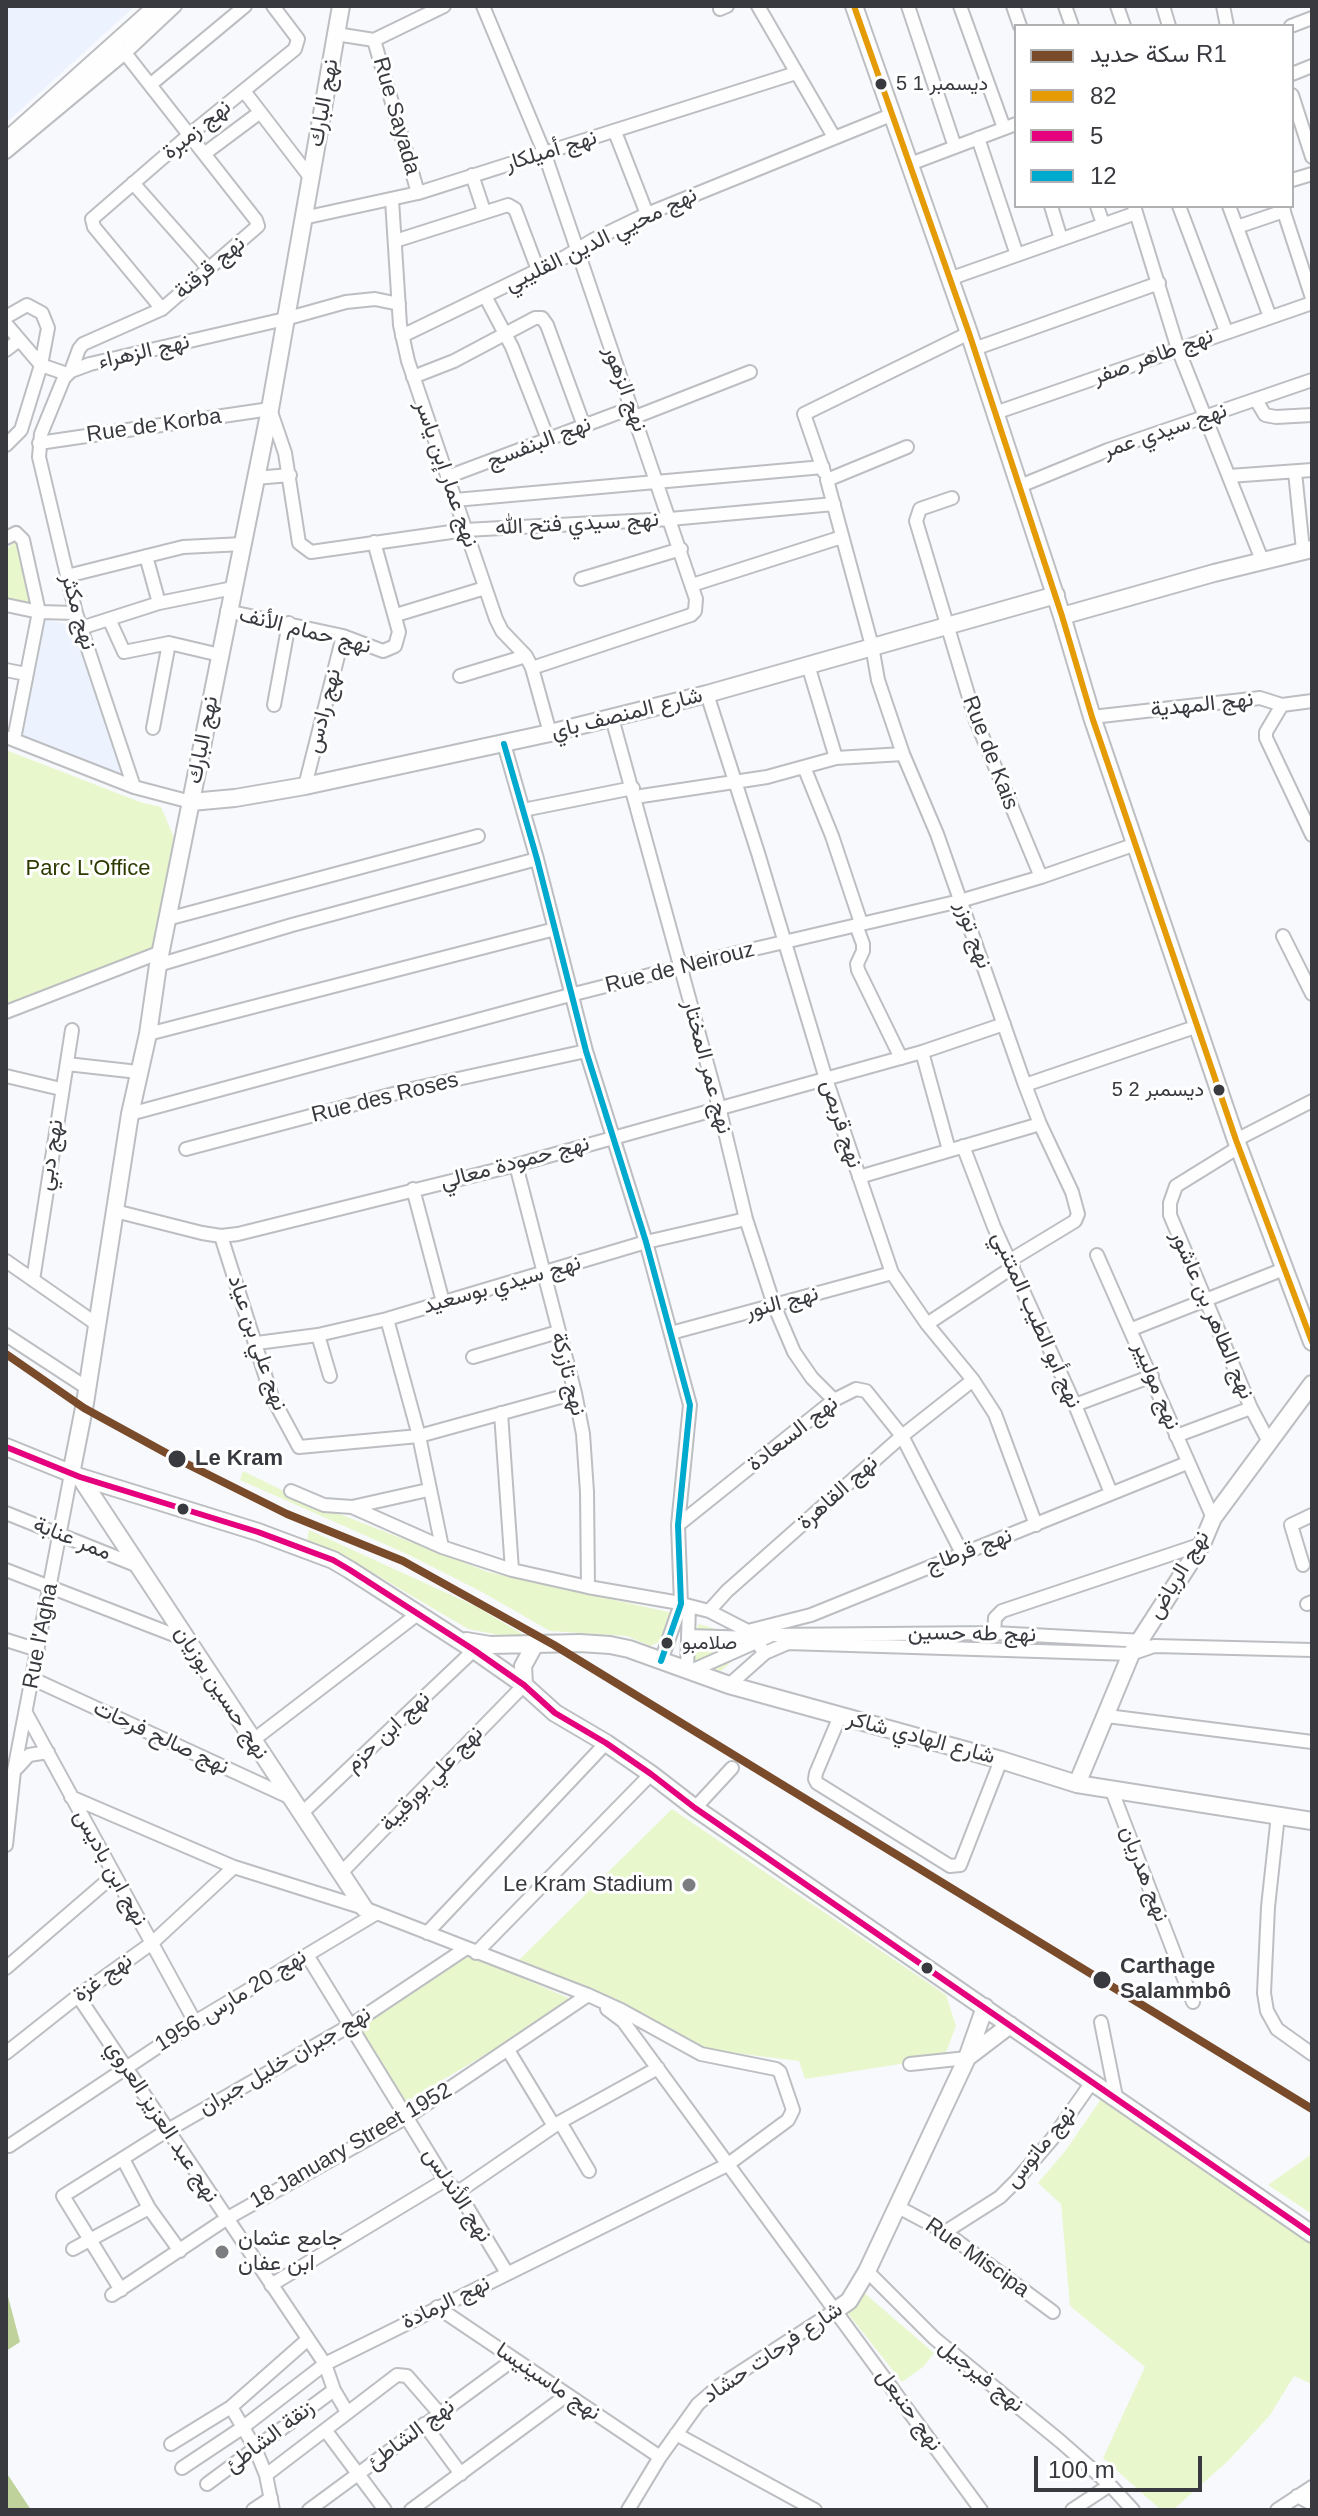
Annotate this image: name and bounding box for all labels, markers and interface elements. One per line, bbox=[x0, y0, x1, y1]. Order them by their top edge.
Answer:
legend bbox=[1014, 24, 1294, 208]
text: سكة حديد R1 bbox=[1090, 40, 1227, 67]
street label: Rue Sayada bbox=[367, 54, 425, 178]
street label: نهج البارك bbox=[303, 57, 345, 149]
place label: 5 ديسمبر 1 bbox=[896, 72, 988, 96]
marker: 5 ديسمبر 1 bbox=[873, 76, 889, 92]
text: 82 bbox=[1090, 82, 1117, 109]
street label: نهج زمبرة bbox=[157, 94, 237, 166]
text: 5 bbox=[1090, 122, 1103, 149]
street label: نهج أميلكار bbox=[502, 125, 600, 177]
text: 12 bbox=[1090, 162, 1117, 189]
street label: نهج محيي الدين القليبي bbox=[501, 182, 701, 298]
street label: نهج قرقنة bbox=[169, 231, 251, 305]
street label: نهج طاهر صفر bbox=[1089, 323, 1217, 391]
street label: نهج الزهراء bbox=[96, 329, 192, 375]
street label: نهج الزهور bbox=[597, 343, 653, 435]
street label: نهج عمار إبن ياسر bbox=[408, 397, 484, 551]
street label: نهج سيدي عمر bbox=[1099, 397, 1231, 465]
street label: Rue de Korba bbox=[85, 403, 223, 449]
street label: نهج البنفسج bbox=[483, 411, 595, 475]
street label: نهج سيدي فتح الله bbox=[494, 507, 660, 541]
street label: نهج مكثر bbox=[55, 571, 101, 653]
street label: نهج حمام الأنف bbox=[236, 602, 374, 660]
street label: نهج رادس bbox=[301, 666, 347, 756]
street label: شارع المنصف باي bbox=[549, 682, 705, 746]
street label: نهج المهدية bbox=[1149, 686, 1255, 724]
street label: Rue de Kais bbox=[956, 692, 1024, 814]
street label: نهج البارك bbox=[182, 694, 224, 786]
park label: Parc L'Office bbox=[26, 856, 150, 882]
street label: نهج توزر bbox=[949, 898, 997, 972]
street label: Rue de Neirouz bbox=[603, 937, 757, 999]
street label: نهج عمر المختار bbox=[676, 997, 738, 1137]
street label: Rue des Roses bbox=[309, 1067, 461, 1129]
street label: نهج قربص bbox=[814, 1077, 868, 1171]
place label: 5 ديسمبر 2 bbox=[1112, 1078, 1204, 1102]
marker: 5 ديسمبر 2 bbox=[1211, 1082, 1227, 1098]
street label: نهج دبي bbox=[32, 1117, 70, 1193]
street label: نهج حمودة معالي bbox=[438, 1130, 592, 1196]
street label: نهج الطاهر بن عاشور bbox=[1165, 1227, 1259, 1403]
street label: نهج أبو الطيب المتنبي bbox=[985, 1228, 1087, 1412]
street label: نهج سيدي بوسعيد bbox=[420, 1250, 584, 1320]
street label: نهج علي بن عياد bbox=[221, 1272, 293, 1414]
street label: نهج النور bbox=[743, 1281, 821, 1325]
street label: نهج تازركة bbox=[545, 1329, 591, 1419]
street label: نهج موليير bbox=[1126, 1338, 1186, 1434]
street label: نهج السعادة bbox=[742, 1390, 844, 1478]
place label: Le Kram bbox=[195, 1446, 283, 1472]
marker: Le Kram bbox=[166, 1448, 188, 1470]
street label: نهج القاهرة bbox=[792, 1450, 884, 1536]
unlabelled marker bbox=[175, 1501, 191, 1517]
street label: ممر عنابة bbox=[29, 1511, 115, 1567]
street label: نهج قرطاج bbox=[922, 1523, 1016, 1579]
street label: نهج الرياض bbox=[1142, 1526, 1216, 1624]
street label: Rue l'Agha bbox=[18, 1581, 64, 1691]
street label: نهج طه حسين bbox=[908, 1620, 1036, 1648]
street label: نهج حسين بوزيان bbox=[168, 1621, 274, 1765]
place label: صلامبو bbox=[682, 1631, 737, 1655]
marker: صلامبو bbox=[659, 1635, 675, 1651]
street label: نهج ابن حزم bbox=[340, 1686, 436, 1778]
street label: نهج صالح فرحات bbox=[89, 1695, 233, 1781]
street label: شارع الهادي شاكر bbox=[844, 1706, 998, 1770]
street label: نهج علي بورقيبة bbox=[375, 1721, 489, 1837]
street label: نهج ابن باديس bbox=[67, 1805, 153, 1931]
street label: نهج هدريان bbox=[1114, 1822, 1174, 1926]
place label: Le Kram Stadium bbox=[503, 1872, 673, 1898]
marker: Le Kram Stadium bbox=[680, 1876, 698, 1894]
street label: نهج 20 مارس 1956 bbox=[150, 1944, 312, 2058]
street label: نهج غزة bbox=[68, 1948, 138, 2008]
place label: Carthage Salammbô bbox=[1120, 1954, 1231, 2006]
unlabelled marker bbox=[919, 1960, 935, 1976]
marker: Carthage Salammbô bbox=[1091, 1969, 1113, 1991]
street label: نهج جبران خليل جبران bbox=[194, 2001, 376, 2121]
street label: نهج عبد العزيز العروي bbox=[100, 2036, 224, 2208]
street label: 18 January Street 1952 bbox=[245, 2077, 457, 2215]
street label: نهج ماتوس bbox=[1000, 2100, 1082, 2194]
street label: نهج الأندلس bbox=[417, 2143, 497, 2247]
street label: Rue Miscipa bbox=[920, 2212, 1034, 2304]
place label: جامع عثمان ابن عفان bbox=[238, 2226, 342, 2278]
marker: جامع عثمان ابن عفان bbox=[213, 2243, 231, 2261]
street label: نهج الرمادة bbox=[398, 2270, 494, 2336]
street label: شارع فرحات حشاد bbox=[698, 2297, 848, 2409]
street label: نهج فيرجيل bbox=[933, 2334, 1029, 2418]
street label: نهج ماسينيسا bbox=[490, 2337, 606, 2427]
street label: نهج حنبعل bbox=[870, 2364, 948, 2456]
street label: نهج الشاطئ bbox=[362, 2394, 460, 2476]
street label: زنقة الشاطئ bbox=[220, 2395, 320, 2479]
scale bar bbox=[1038, 2440, 1206, 2490]
text: 100 m bbox=[1048, 2456, 1115, 2483]

